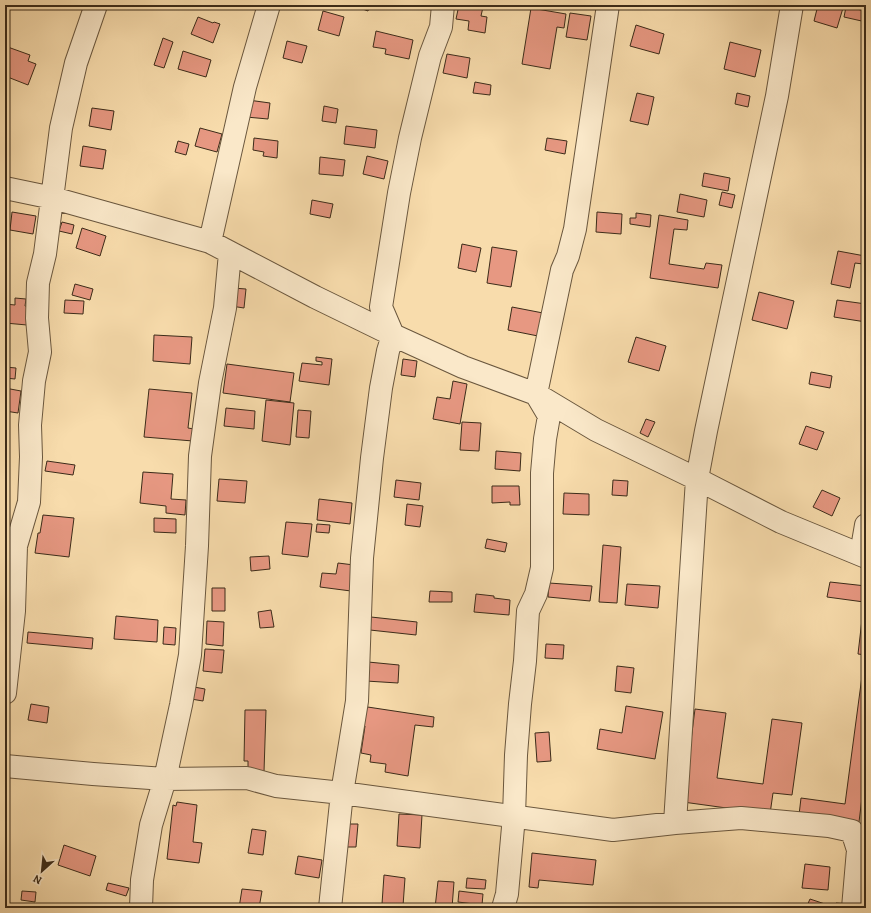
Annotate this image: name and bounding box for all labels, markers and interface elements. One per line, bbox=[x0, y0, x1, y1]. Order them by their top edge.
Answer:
north arrow bbox=[22, 851, 62, 891]
text: N bbox=[31, 871, 45, 888]

